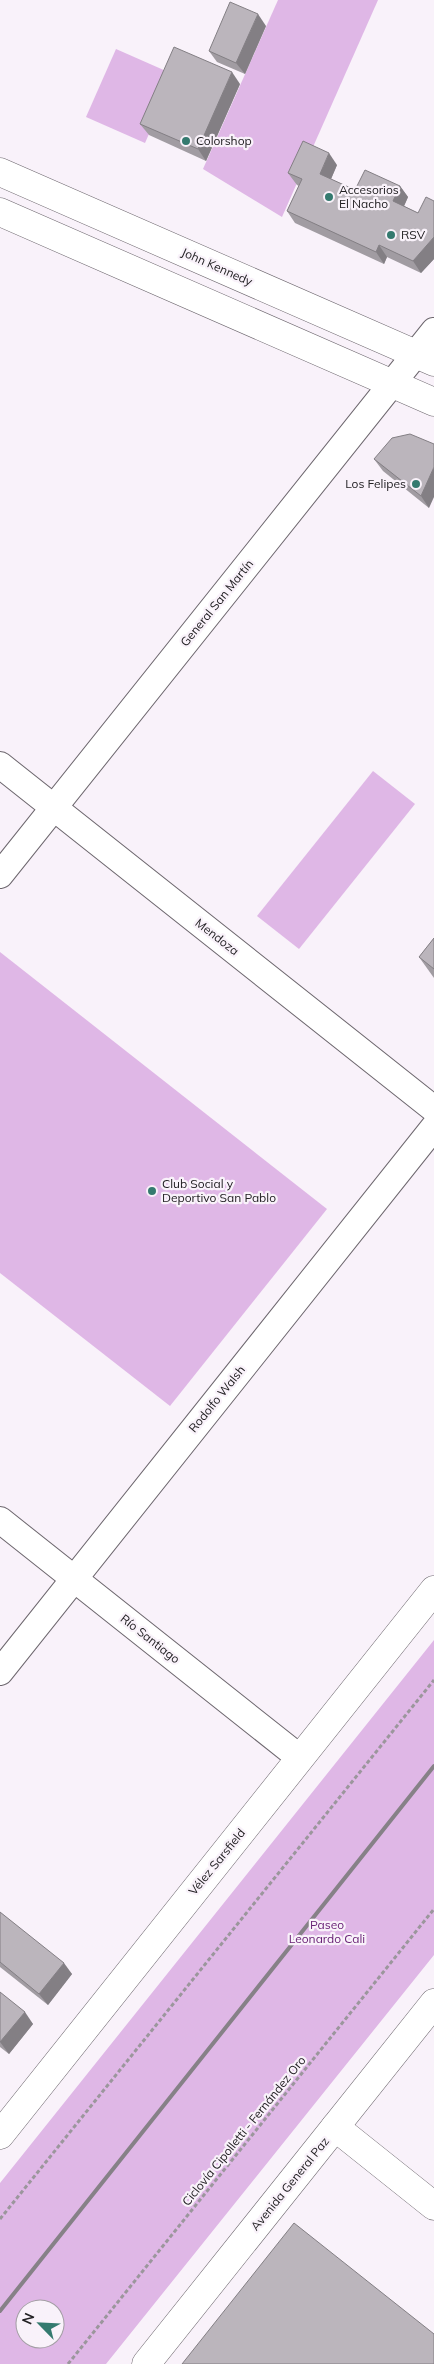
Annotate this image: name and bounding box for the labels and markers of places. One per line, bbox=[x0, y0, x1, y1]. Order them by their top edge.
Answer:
place label: Colorshop bbox=[196, 133, 252, 148]
marker: Colorshop bbox=[180, 135, 192, 147]
place label: Accesorios El Nacho bbox=[339, 182, 399, 211]
marker: Accesorios El Nacho bbox=[323, 191, 335, 203]
place label: RSV bbox=[401, 227, 426, 242]
marker: RSV bbox=[385, 229, 397, 241]
place label: Los Felipes bbox=[345, 476, 406, 491]
marker: Los Felipes bbox=[410, 478, 422, 490]
place label: Club Social y Deportivo San Pablo bbox=[162, 1176, 276, 1205]
marker: Club Social y Deportivo San Pablo bbox=[146, 1185, 158, 1197]

